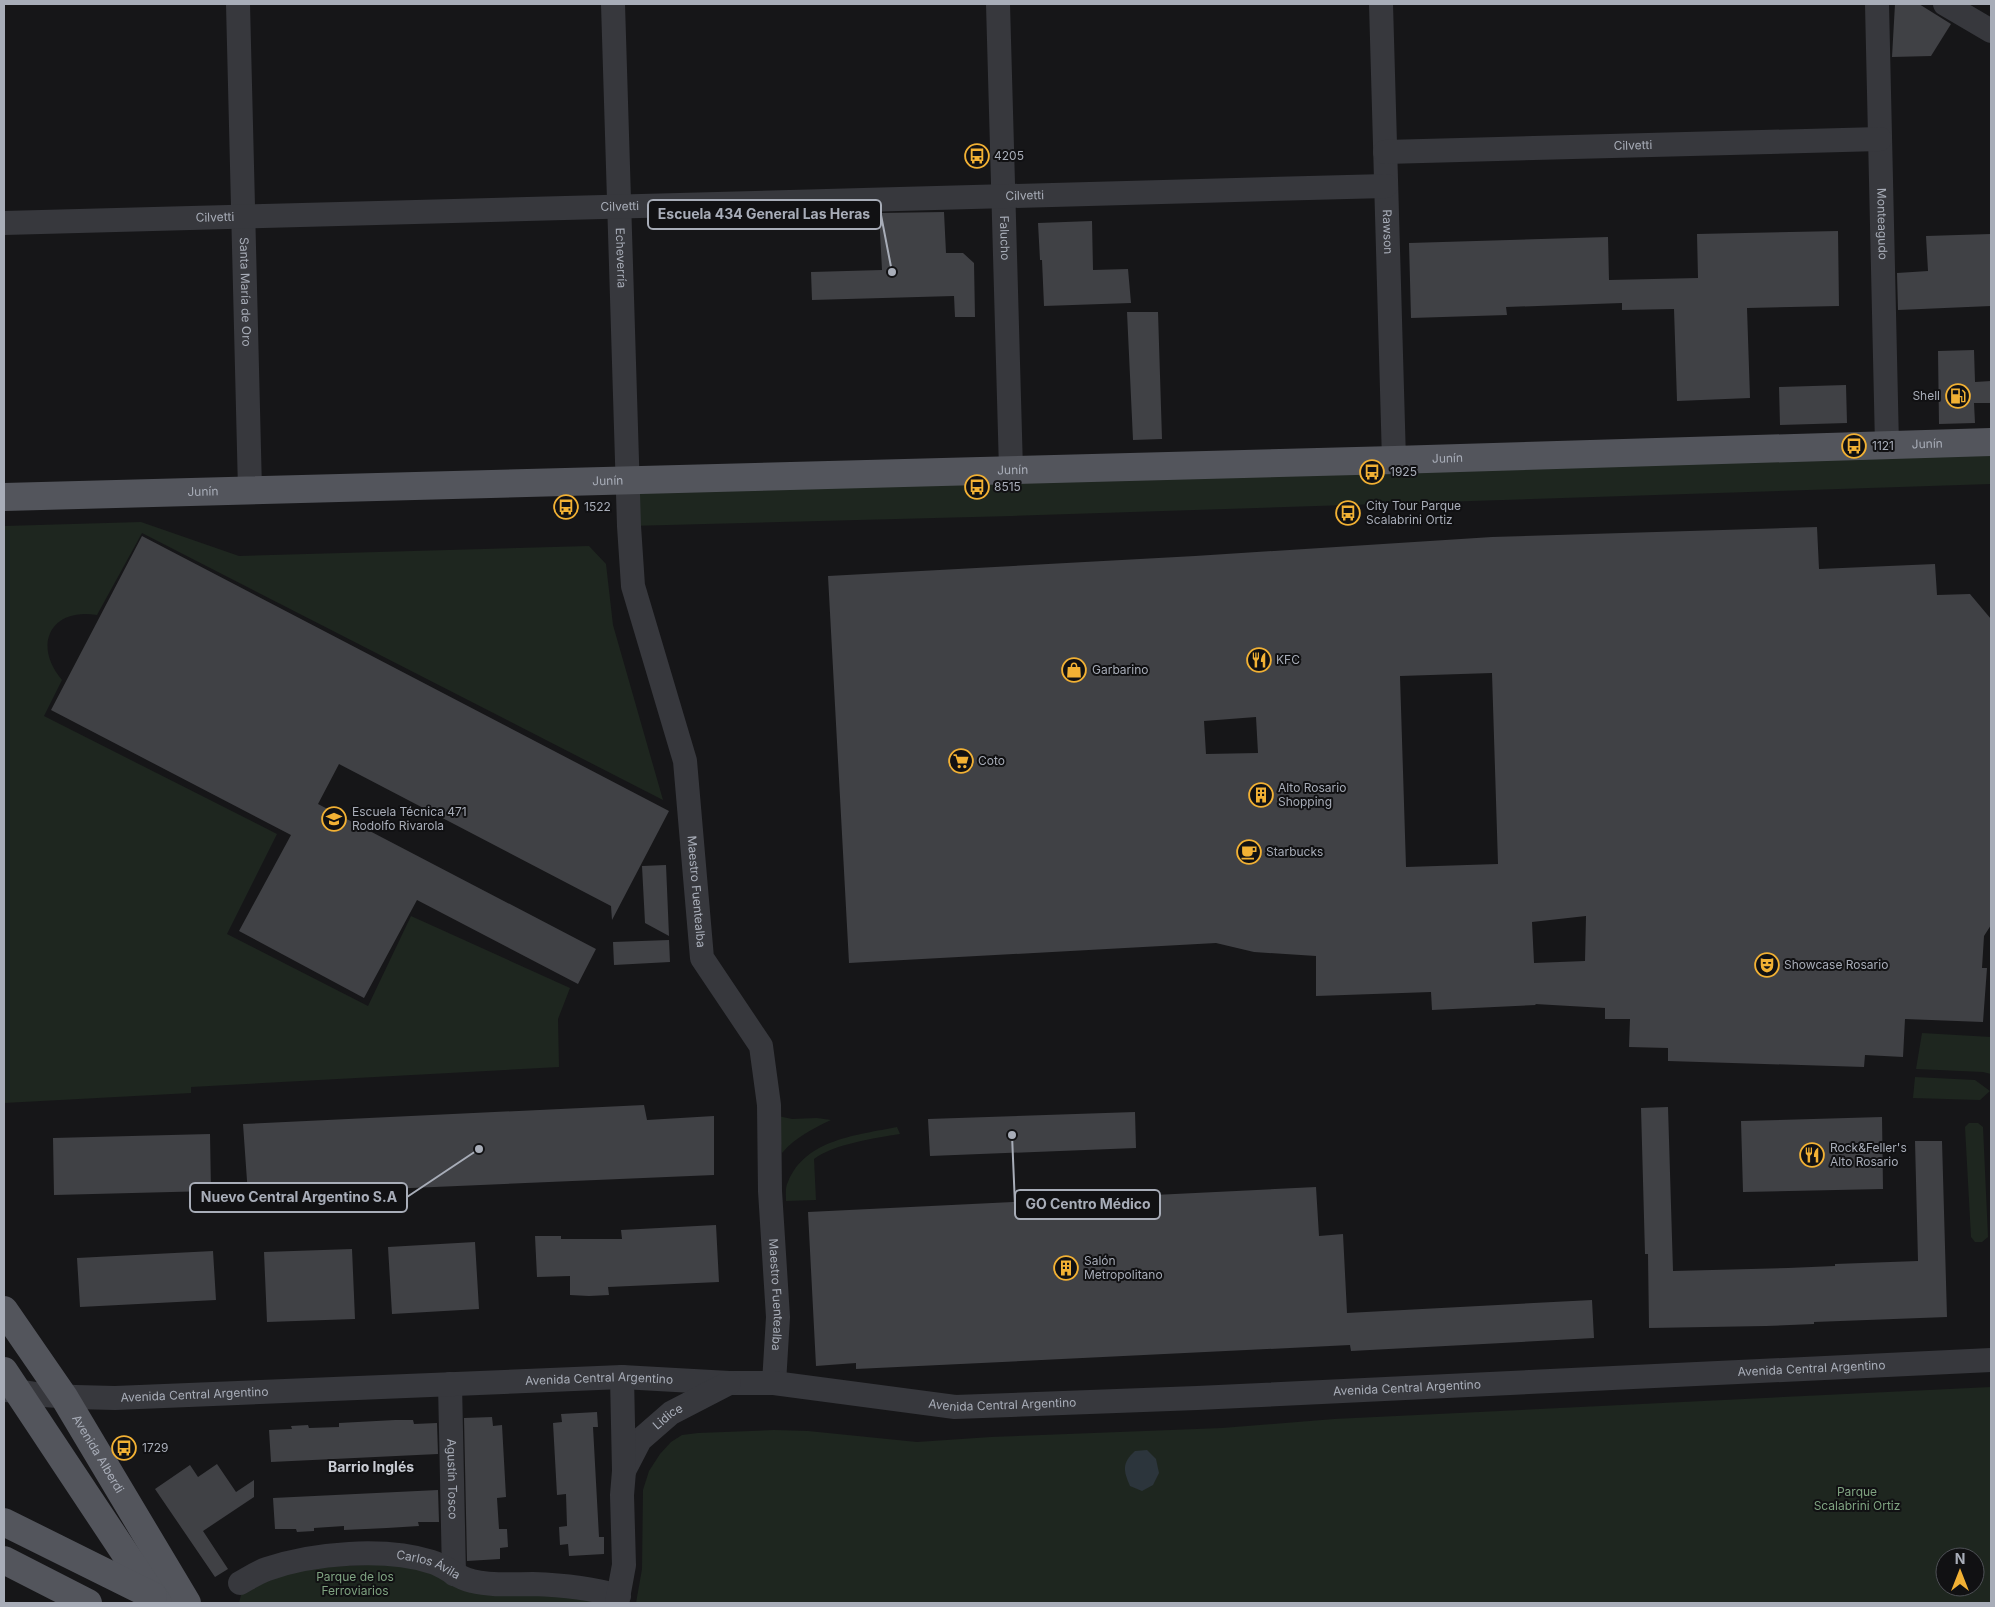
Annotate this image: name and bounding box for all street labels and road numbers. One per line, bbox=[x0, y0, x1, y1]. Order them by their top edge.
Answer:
street label: Cilvetti bbox=[1613, 137, 1653, 153]
street label: Cilvetti bbox=[1005, 187, 1044, 203]
street label: Monteagudo bbox=[1874, 188, 1891, 260]
street label: Cilvetti bbox=[600, 198, 639, 214]
street label: Cilvetti bbox=[195, 209, 235, 225]
street label: Rawson bbox=[1380, 209, 1396, 255]
street label: Falucho bbox=[997, 215, 1013, 260]
street label: Echeverría bbox=[613, 227, 630, 288]
street label: Santa María de Oro bbox=[237, 237, 254, 347]
street label: Junín bbox=[1912, 435, 1943, 451]
street label: Junín bbox=[1432, 450, 1463, 466]
street label: Junín bbox=[997, 462, 1028, 478]
street label: Junín bbox=[592, 473, 623, 488]
street label: Junín bbox=[187, 483, 219, 499]
street label: Maestro Fuentealba bbox=[684, 835, 709, 948]
street label: Maestro Fuentealba bbox=[766, 1238, 786, 1351]
street label: Avenida Central Argentino bbox=[1737, 1357, 1886, 1379]
street label: Avenida Central Argentino bbox=[525, 1369, 674, 1388]
street label: Avenida Central Argentino bbox=[1333, 1376, 1481, 1398]
street label: Avenida Central Argentino bbox=[120, 1384, 269, 1405]
street label: Avenida Central Argentino bbox=[928, 1394, 1077, 1414]
street label: Lidice bbox=[649, 1400, 685, 1433]
street label: Avenida Alberdi bbox=[69, 1412, 128, 1496]
street label: Agustín Tosco bbox=[444, 1438, 461, 1520]
street label: Carlos Ávila bbox=[396, 1547, 463, 1582]

